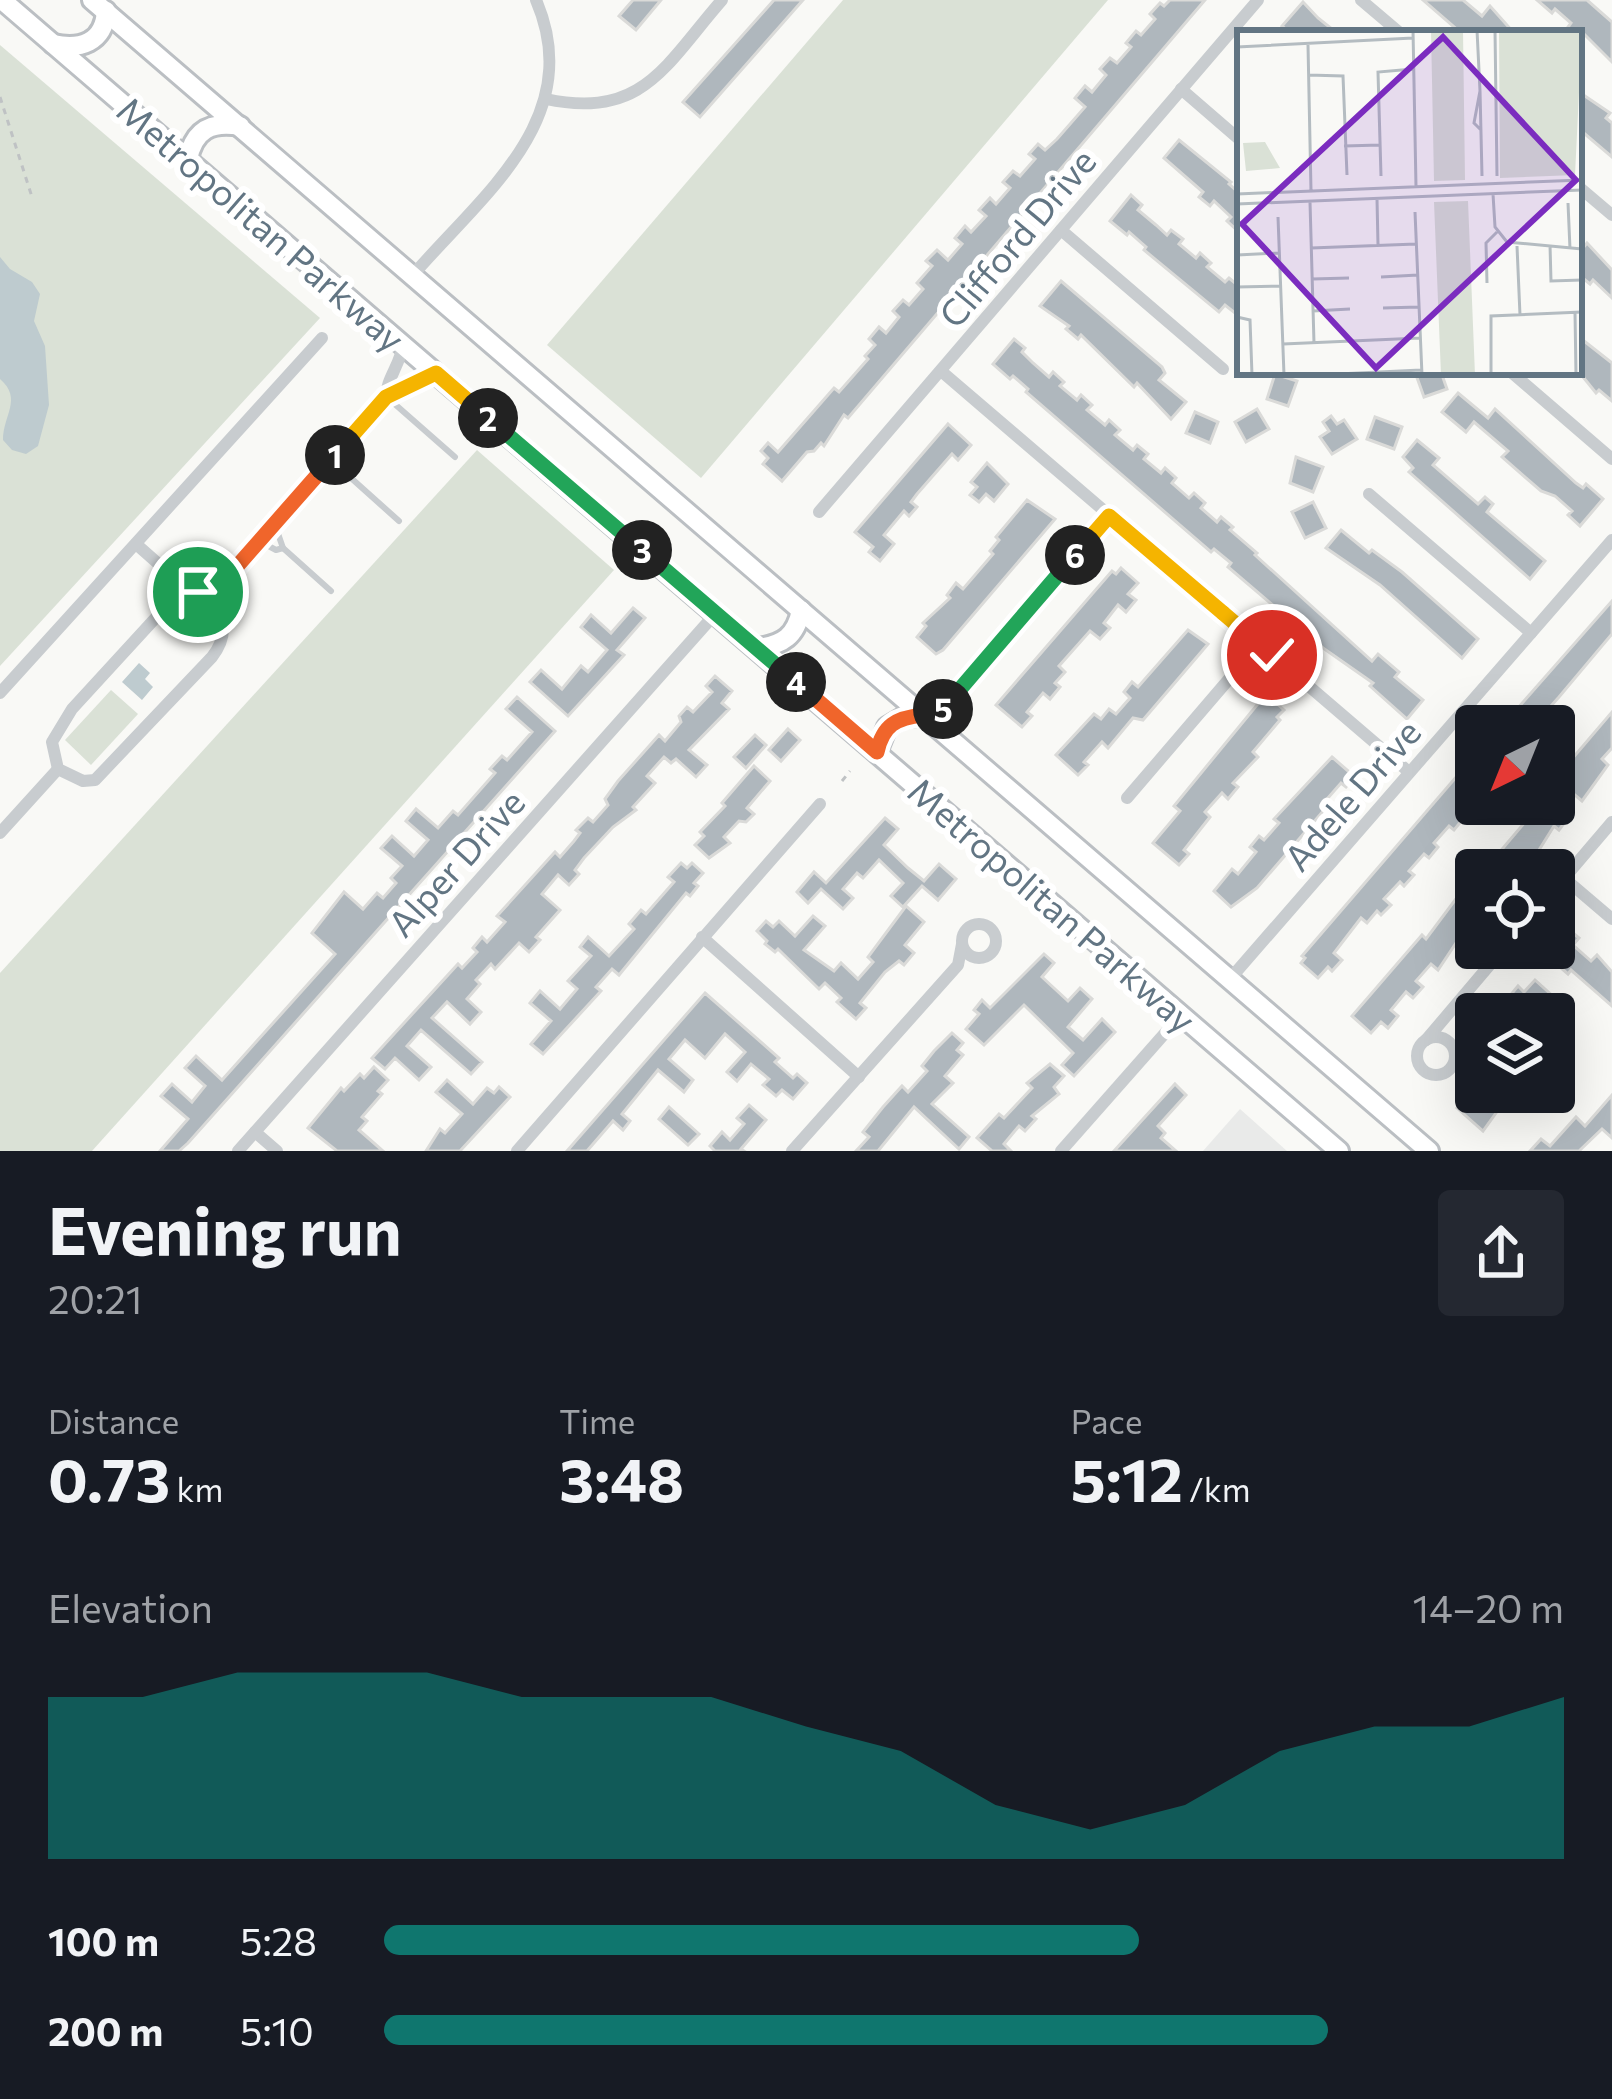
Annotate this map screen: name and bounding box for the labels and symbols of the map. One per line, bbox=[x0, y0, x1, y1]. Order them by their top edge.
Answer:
inset map bbox=[1237, 30, 1582, 375]
street label: Metropolitan Parkway bbox=[109, 86, 415, 360]
street label: Clifford Drive bbox=[929, 139, 1103, 335]
pin: 2 bbox=[458, 388, 518, 448]
pin: 1 bbox=[305, 425, 365, 485]
pin: 3 bbox=[612, 520, 672, 580]
pin: 6 bbox=[1045, 525, 1105, 585]
pin bbox=[147, 541, 249, 643]
pin bbox=[1221, 604, 1323, 706]
pin: 4 bbox=[766, 652, 826, 712]
pin: 5 bbox=[913, 679, 973, 739]
north arrow bbox=[1455, 705, 1575, 825]
street label: Adele Drive bbox=[1273, 709, 1429, 879]
street label: Metropolitan Parkway bbox=[900, 767, 1206, 1041]
street label: Alper Drive bbox=[378, 779, 532, 945]

